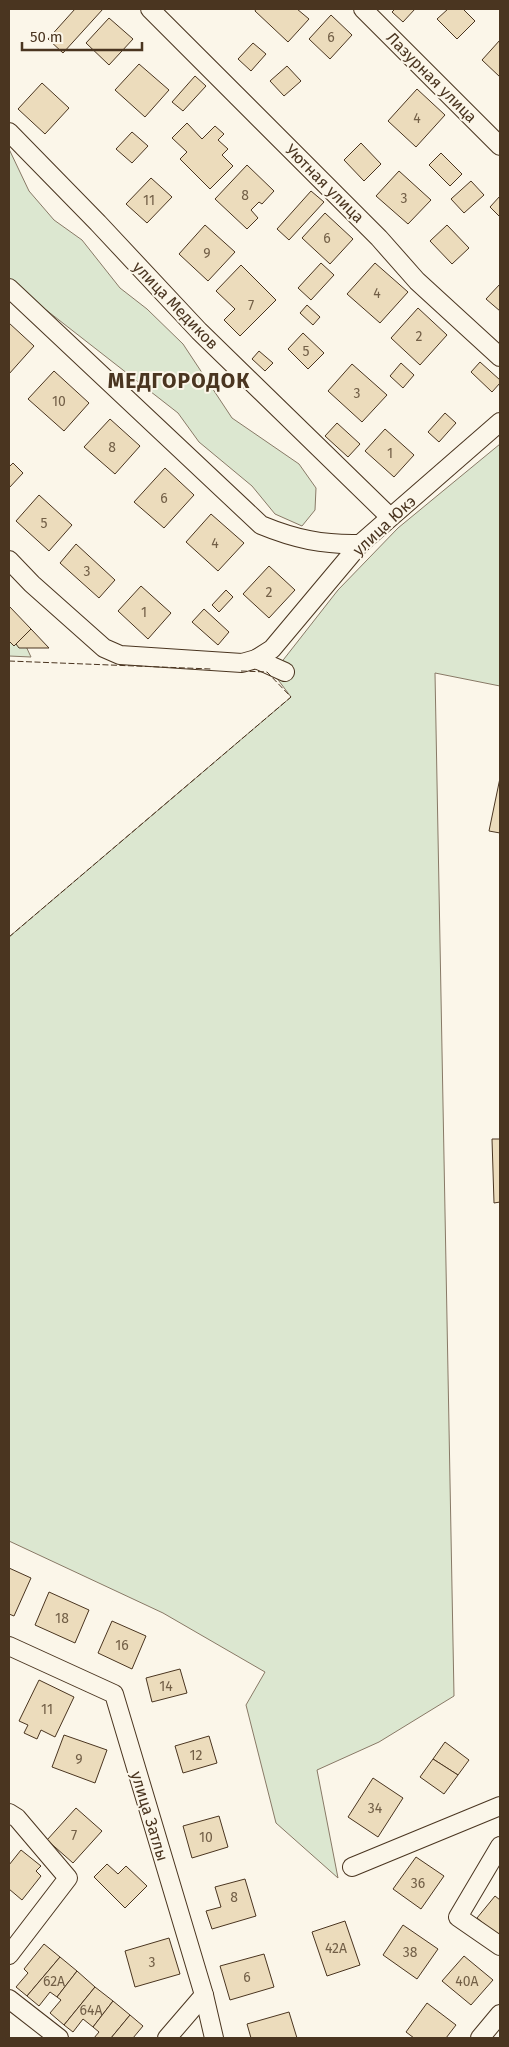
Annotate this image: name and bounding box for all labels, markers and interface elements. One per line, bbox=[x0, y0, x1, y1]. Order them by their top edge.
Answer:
scale bar bbox=[22, 20, 142, 52]
text: 50 m bbox=[30, 28, 63, 46]
street label: Лазурная улица bbox=[382, 28, 481, 127]
house number: 6 bbox=[327, 29, 335, 46]
house number: 4 bbox=[413, 110, 421, 127]
street label: Уютная улица bbox=[281, 140, 368, 227]
house number: 8 bbox=[241, 187, 249, 204]
house number: 3 bbox=[401, 190, 408, 207]
house number: 11 bbox=[143, 192, 155, 209]
house number: 6 bbox=[323, 230, 331, 247]
house number: 9 bbox=[203, 245, 211, 262]
street label: улица Медиков bbox=[129, 257, 222, 353]
house number: 4 bbox=[373, 285, 381, 302]
house number: 7 bbox=[248, 297, 254, 314]
house number: 2 bbox=[416, 328, 423, 345]
house number: 5 bbox=[302, 343, 310, 360]
district label: МЕДГОРОДОК bbox=[108, 368, 250, 394]
house number: 3 bbox=[354, 385, 361, 402]
house number: 10 bbox=[52, 393, 66, 410]
house number: 8 bbox=[108, 439, 116, 456]
house number: 1 bbox=[387, 445, 393, 462]
house number: 6 bbox=[160, 490, 168, 507]
street label: улица Юкэ bbox=[349, 491, 420, 559]
house number: 5 bbox=[40, 515, 48, 532]
house number: 4 bbox=[211, 535, 219, 552]
house number: 3 bbox=[84, 563, 91, 580]
house number: 2 bbox=[266, 584, 273, 601]
house number: 1 bbox=[141, 604, 147, 621]
house number: 18 bbox=[55, 1610, 69, 1627]
house number: 16 bbox=[115, 1637, 129, 1654]
house number: 14 bbox=[159, 1678, 173, 1695]
house number: 11 bbox=[41, 1701, 53, 1718]
house number: 12 bbox=[190, 1747, 203, 1764]
house number: 9 bbox=[75, 1751, 83, 1768]
street label: улица Затлы bbox=[127, 1769, 172, 1863]
house number: 34 bbox=[368, 1800, 383, 1817]
house number: 7 bbox=[71, 1827, 77, 1844]
house number: 10 bbox=[199, 1829, 213, 1846]
house number: 36 bbox=[411, 1875, 425, 1892]
house number: 8 bbox=[230, 1889, 238, 1906]
house number: 42А bbox=[325, 1940, 347, 1957]
house number: 38 bbox=[403, 1944, 418, 1961]
house number: 3 bbox=[149, 1954, 156, 1971]
house number: 6 bbox=[243, 1969, 251, 1986]
house number: 62А bbox=[43, 1973, 65, 1990]
house number: 40А bbox=[455, 1973, 479, 1990]
house number: 64А bbox=[80, 2002, 102, 2019]

